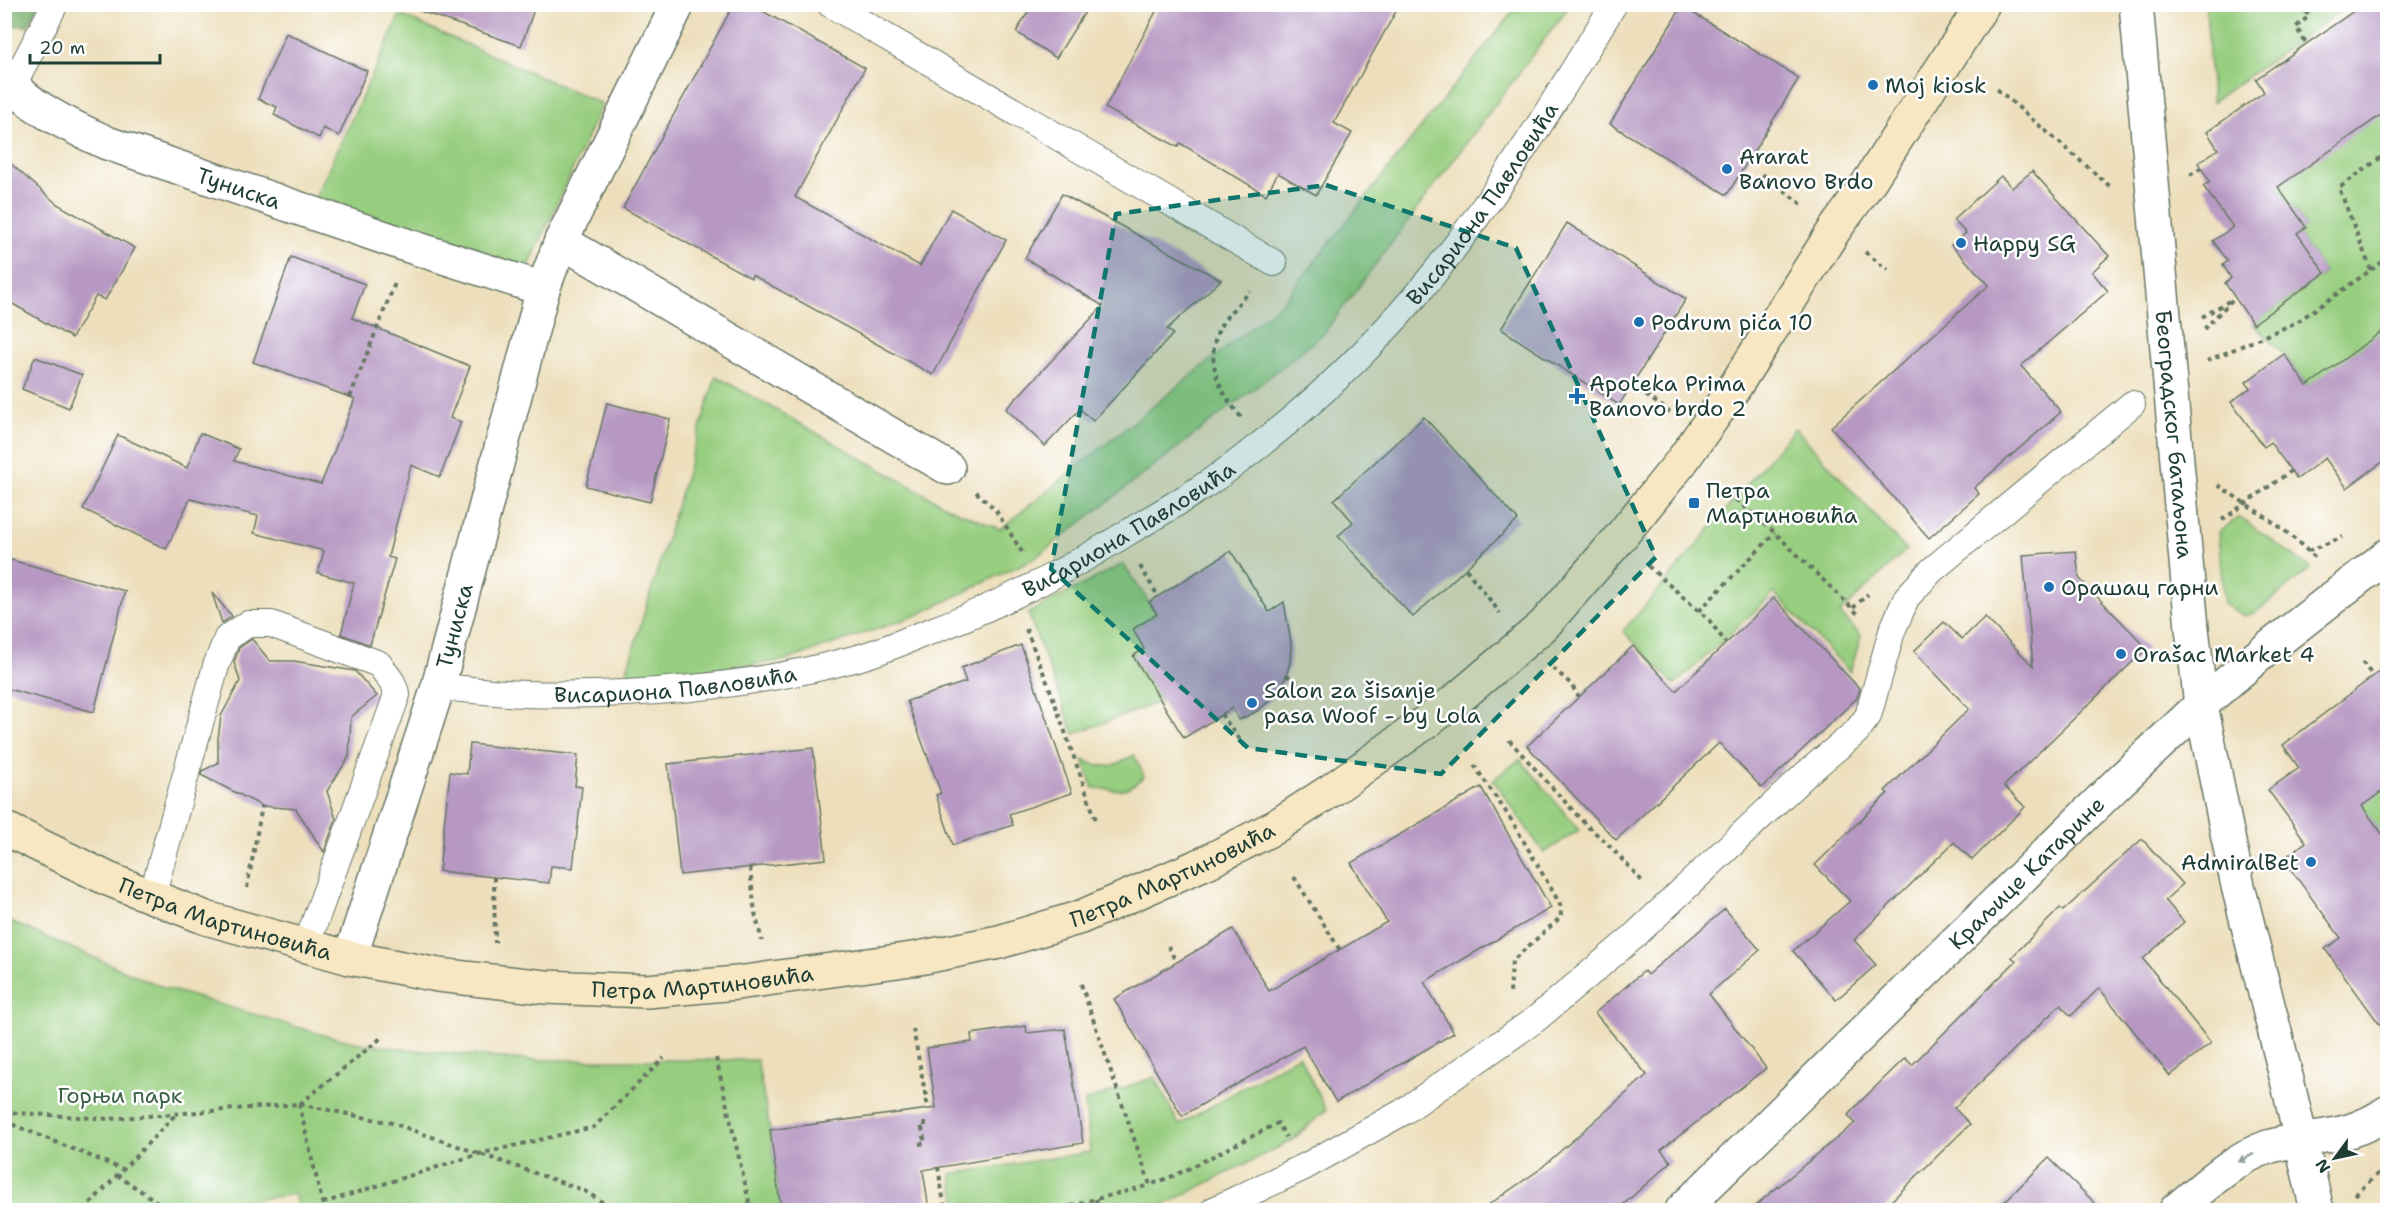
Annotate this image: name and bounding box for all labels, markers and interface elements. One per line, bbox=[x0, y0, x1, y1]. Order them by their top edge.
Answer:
scale bar bbox=[30, 27, 160, 65]
text: 20 m bbox=[39, 36, 85, 60]
place label: Moj kiosk bbox=[1885, 71, 1987, 100]
marker: Moj kiosk bbox=[1866, 78, 1880, 92]
street label: Висариона Павловића bbox=[1399, 96, 1565, 311]
place label: Ararat Banovo Brdo bbox=[1739, 142, 1874, 196]
street label: Туниска bbox=[193, 160, 285, 216]
marker: Ararat Banovo Brdo bbox=[1720, 162, 1734, 176]
place label: Happy SG bbox=[1973, 229, 2076, 258]
marker: Happy SG bbox=[1954, 236, 1968, 250]
place label: Podrum pića 10 bbox=[1651, 308, 1813, 337]
street label: Београдског батаљона bbox=[2149, 309, 2200, 560]
marker: Podrum pića 10 bbox=[1632, 315, 1646, 329]
place label: Apoteka Prima Banovo brdo 2 bbox=[1589, 369, 1746, 423]
marker: Apoteka Prima Banovo brdo 2 bbox=[1570, 389, 1584, 403]
street label: Висариона Павловића bbox=[1017, 454, 1241, 604]
place label: Петра Мартиновића bbox=[1706, 476, 1858, 530]
marker: Петра Мартиновића bbox=[1687, 496, 1701, 510]
place label: Орашац гарни bbox=[2061, 573, 2219, 602]
street label: Туниска bbox=[429, 580, 479, 672]
marker: Орашац гарни bbox=[2042, 580, 2056, 594]
place label: Orašac Market 4 bbox=[2133, 640, 2315, 669]
marker: Orašac Market 4 bbox=[2114, 647, 2128, 661]
street label: Висариона Павловића bbox=[554, 658, 799, 709]
place label: Salon za šisanje pasa Woof - by Lola bbox=[1264, 676, 1481, 730]
marker: Salon za šisanje pasa Woof - by Lola bbox=[1245, 696, 1259, 710]
street label: Краљице Катарине bbox=[1942, 790, 2111, 956]
street label: Петра Мартиновића bbox=[1066, 815, 1280, 934]
place label: AdmiralBet bbox=[2181, 848, 2299, 877]
marker: AdmiralBet bbox=[2304, 855, 2318, 869]
street label: Петра Мартиновића bbox=[115, 870, 335, 967]
street label: Петра Мартиновића bbox=[591, 958, 815, 1006]
park label: Горњи парк bbox=[57, 1081, 183, 1110]
north arrow bbox=[2305, 1128, 2365, 1188]
one-way arrow bbox=[2237, 1152, 2255, 1162]
text: N bbox=[2311, 1155, 2335, 1177]

